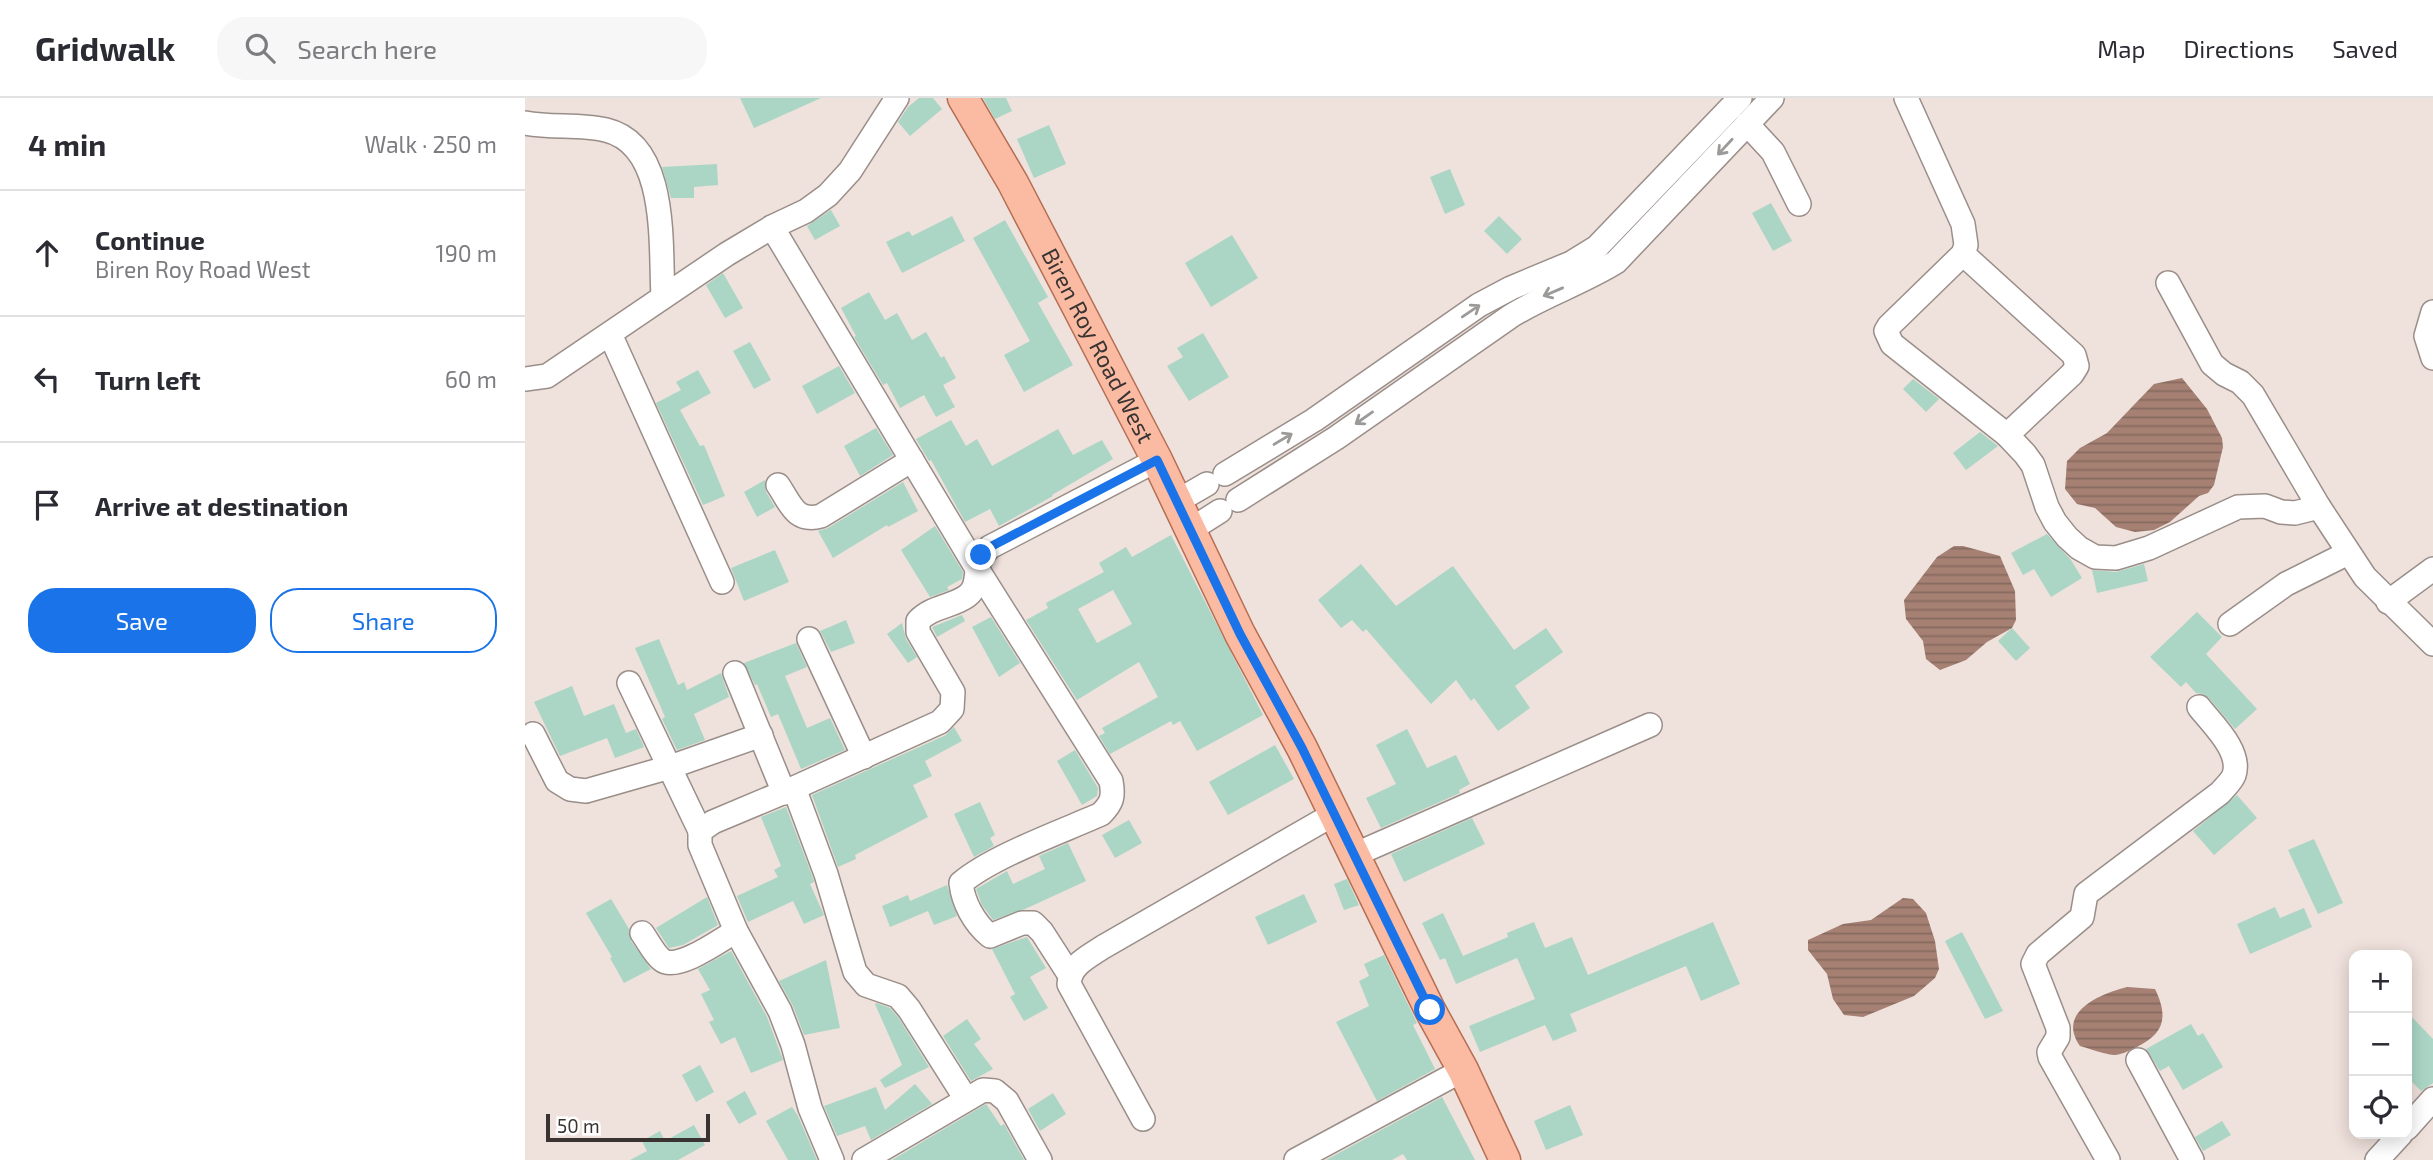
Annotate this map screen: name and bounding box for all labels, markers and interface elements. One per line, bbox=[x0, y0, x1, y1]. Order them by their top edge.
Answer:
search box bbox=[217, 17, 707, 80]
text: Gridwalk bbox=[35, 28, 175, 68]
icon: search bbox=[241, 29, 279, 67]
text: Search here bbox=[297, 33, 437, 64]
text: Map bbox=[2097, 34, 2145, 63]
text: Directions bbox=[2183, 34, 2294, 63]
text: Saved bbox=[2332, 34, 2398, 63]
text: 4 min bbox=[28, 126, 106, 162]
text: Walk · 250 m bbox=[364, 130, 497, 158]
one-way arrow bbox=[1716, 139, 1733, 156]
text: Continue bbox=[95, 224, 205, 255]
icon: ahead bbox=[28, 234, 66, 272]
text: 190 m bbox=[436, 239, 497, 267]
street label: Biren Roy Road West bbox=[1036, 243, 1161, 448]
text: Biren Roy Road West bbox=[95, 255, 311, 283]
one-way arrow bbox=[1543, 286, 1565, 299]
one-way arrow bbox=[1461, 304, 1480, 318]
icon: left bbox=[28, 360, 66, 398]
text: Turn left bbox=[95, 364, 201, 395]
text: 60 m bbox=[445, 365, 497, 393]
one-way arrow bbox=[1355, 411, 1374, 425]
one-way arrow bbox=[1272, 431, 1292, 445]
icon: arrive bbox=[28, 486, 66, 524]
text: Arrive at destination bbox=[95, 490, 348, 521]
route end bbox=[965, 539, 996, 570]
button: Save bbox=[28, 588, 256, 653]
button: Share bbox=[270, 588, 497, 653]
map controls bbox=[2349, 950, 2412, 1139]
button: + bbox=[2349, 950, 2412, 1013]
route start bbox=[1414, 994, 1445, 1025]
button: − bbox=[2349, 1013, 2412, 1076]
button: locate bbox=[2349, 1076, 2412, 1139]
scale bar bbox=[546, 1111, 711, 1143]
text: 50 m bbox=[557, 1114, 600, 1137]

